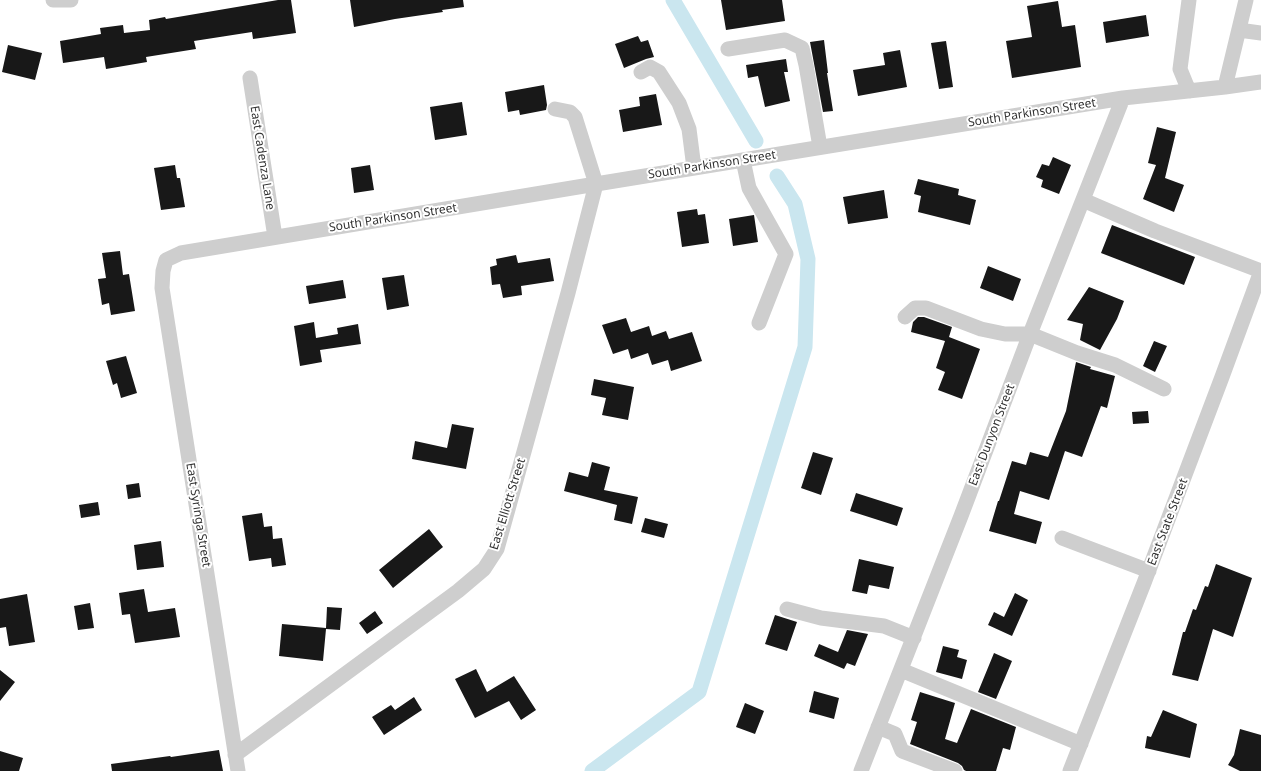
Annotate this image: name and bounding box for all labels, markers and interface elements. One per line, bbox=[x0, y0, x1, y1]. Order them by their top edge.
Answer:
street label: South Parkinson Street bbox=[967, 96, 1097, 130]
street label: East Cadenza Lane bbox=[247, 105, 277, 211]
street label: South Parkinson Street bbox=[647, 148, 777, 182]
street label: South Parkinson Street bbox=[328, 201, 458, 235]
street label: East Dunyon Street bbox=[966, 382, 1018, 488]
street label: East Elliott Street bbox=[487, 456, 529, 552]
street label: East Syringa Street bbox=[183, 462, 213, 568]
street label: East State Street bbox=[1145, 476, 1191, 568]

